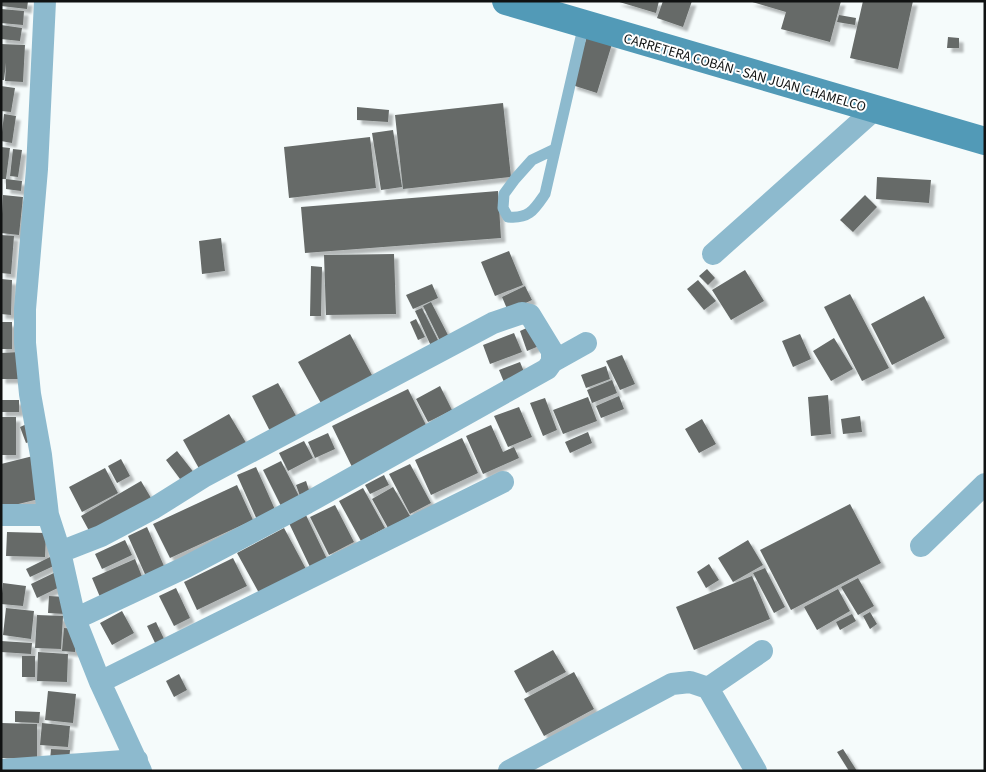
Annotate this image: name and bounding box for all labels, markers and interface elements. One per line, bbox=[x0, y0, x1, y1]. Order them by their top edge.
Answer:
street label: CARRETERA COBÁN - SAN JUAN CHAMELCO bbox=[621, 29, 868, 117]

